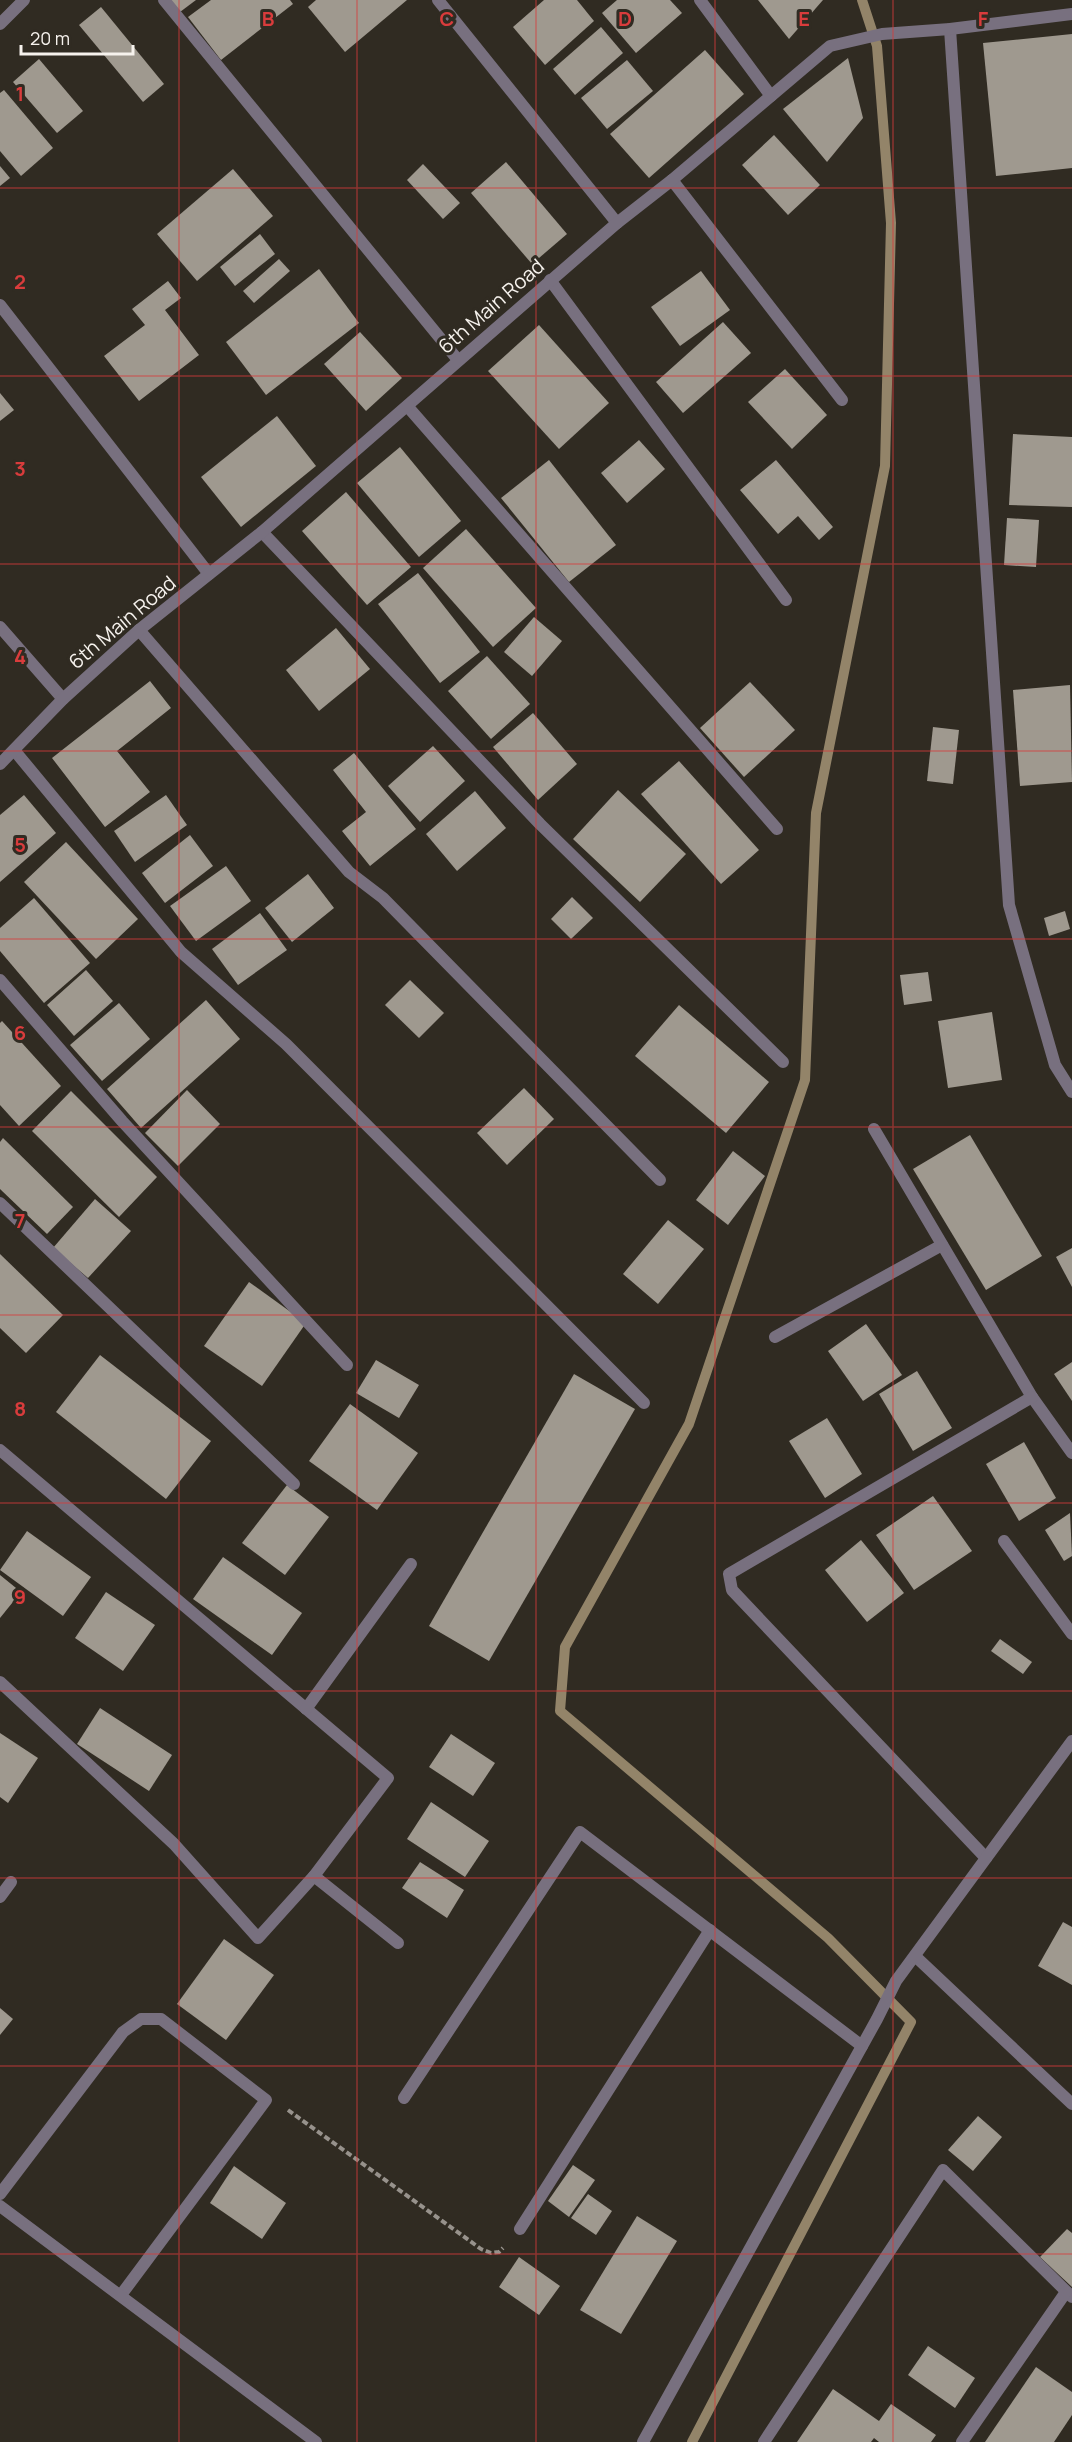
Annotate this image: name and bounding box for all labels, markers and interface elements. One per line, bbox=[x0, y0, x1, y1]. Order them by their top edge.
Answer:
text: B bbox=[262, 5, 275, 32]
text: C bbox=[440, 5, 454, 32]
text: D bbox=[618, 5, 632, 32]
text: E bbox=[798, 5, 810, 32]
text: F bbox=[978, 5, 989, 32]
scale bar bbox=[21, 18, 134, 56]
text: 20 m bbox=[30, 26, 70, 50]
text: 1 bbox=[16, 80, 24, 107]
street label: 6th Main Road bbox=[432, 252, 550, 360]
text: 2 bbox=[14, 268, 26, 295]
text: 3 bbox=[14, 455, 26, 482]
street label: 6th Main Road bbox=[63, 569, 181, 675]
text: 4 bbox=[14, 643, 26, 670]
text: 5 bbox=[14, 831, 26, 858]
text: 6 bbox=[14, 1019, 26, 1046]
text: 7 bbox=[15, 1207, 25, 1234]
text: 8 bbox=[14, 1395, 26, 1422]
text: 9 bbox=[14, 1583, 26, 1610]

